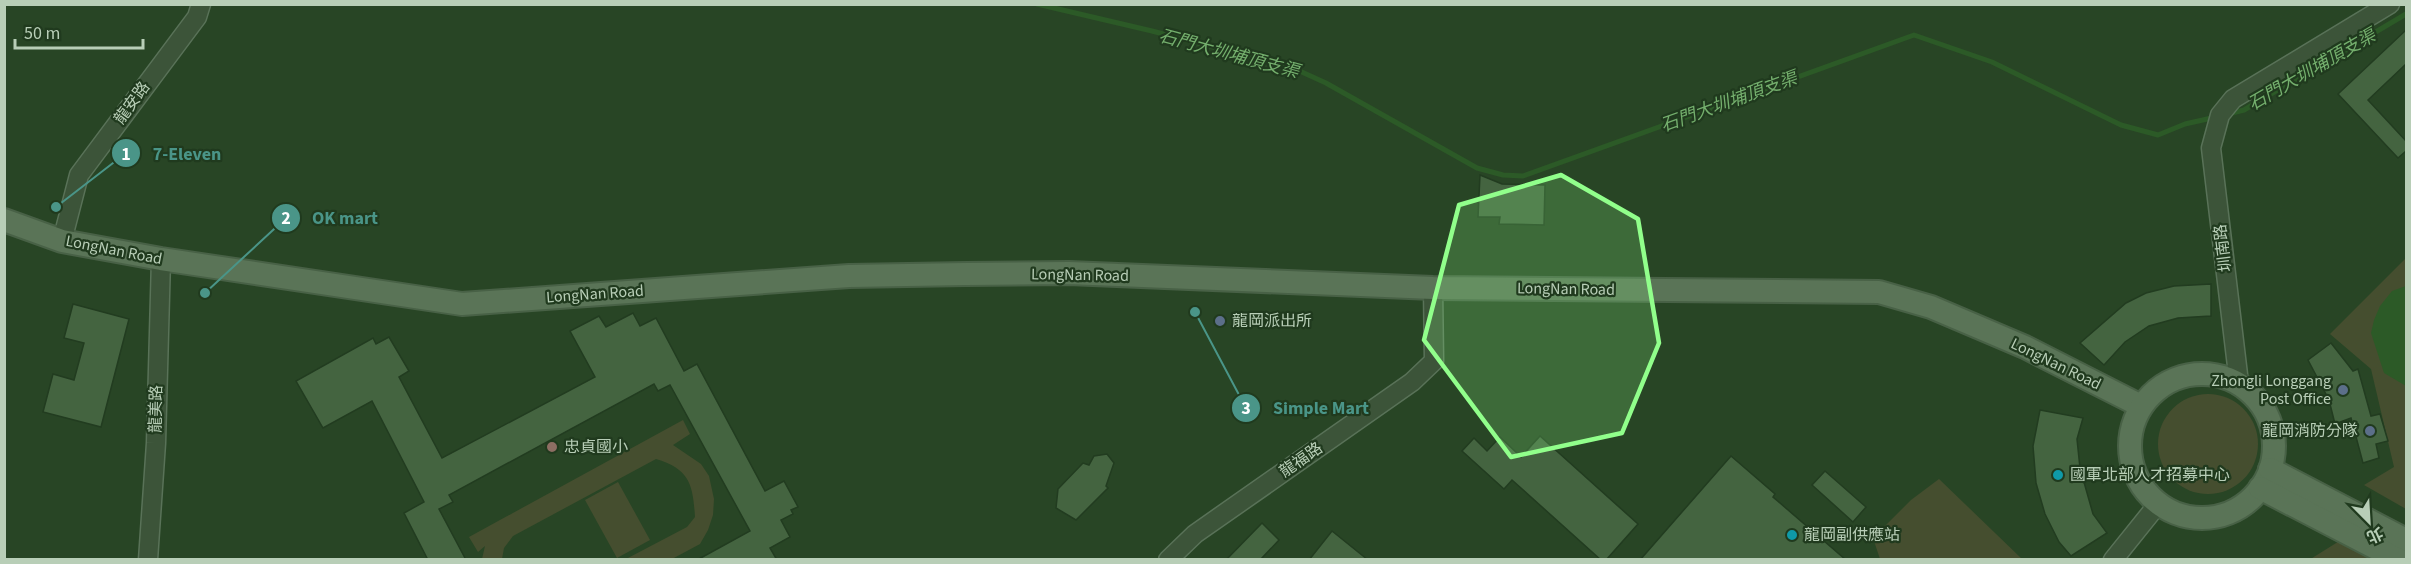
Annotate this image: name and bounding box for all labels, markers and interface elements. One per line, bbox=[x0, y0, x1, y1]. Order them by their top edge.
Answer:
scale bar bbox=[15, 12, 142, 50]
text: 50 m bbox=[24, 21, 60, 46]
water label: 石門大圳埔頂支渠 bbox=[2243, 22, 2383, 117]
water label: 石門大圳埔頂支渠 bbox=[1156, 23, 1305, 85]
water label: 石門大圳埔頂支渠 bbox=[1657, 65, 1804, 138]
street label: 龍安路 bbox=[109, 77, 155, 129]
callout: 7-Eleven bbox=[111, 135, 233, 171]
text: 1 bbox=[121, 142, 131, 167]
text: 7-Eleven bbox=[153, 142, 221, 167]
callout: OK mart bbox=[271, 200, 390, 236]
text: 2 bbox=[281, 206, 291, 231]
text: OK mart bbox=[312, 206, 378, 231]
street label: 圳南路 bbox=[2209, 223, 2237, 273]
street label: LongNan Road bbox=[64, 230, 164, 270]
street label: LongNan Road bbox=[1031, 263, 1129, 287]
street label: LongNan Road bbox=[1517, 277, 1615, 301]
street label: LongNan Road bbox=[545, 280, 645, 308]
place label: 龍岡派出所 bbox=[1232, 310, 1312, 332]
marker: 龍岡派出所 bbox=[1213, 314, 1227, 328]
street label: LongNan Road bbox=[2007, 333, 2105, 395]
place label: Zhongli Longgang Post Office bbox=[2211, 370, 2331, 410]
marker: Zhongli Longgang Post Office bbox=[2336, 383, 2350, 397]
street label: 龍美路 bbox=[145, 385, 167, 433]
callout: Simple Mart bbox=[1231, 390, 1381, 426]
text: 3 bbox=[1241, 396, 1251, 421]
text: Simple Mart bbox=[1273, 396, 1369, 421]
place label: 龍岡消防分隊 bbox=[2262, 420, 2358, 442]
marker: 龍岡消防分隊 bbox=[2363, 424, 2377, 438]
place label: 忠貞國小 bbox=[564, 436, 628, 458]
street label: 龍福路 bbox=[1275, 437, 1327, 483]
marker: 忠貞國小 bbox=[545, 440, 559, 454]
place label: 國軍北部人才招募中心 bbox=[2070, 464, 2230, 486]
marker: 國軍北部人才招募中心 bbox=[2051, 468, 2065, 482]
north arrow bbox=[2339, 492, 2399, 552]
text: 北 bbox=[2363, 521, 2386, 548]
place label: 龍岡副供應站 bbox=[1804, 524, 1900, 546]
marker: 龍岡副供應站 bbox=[1785, 528, 1799, 542]

